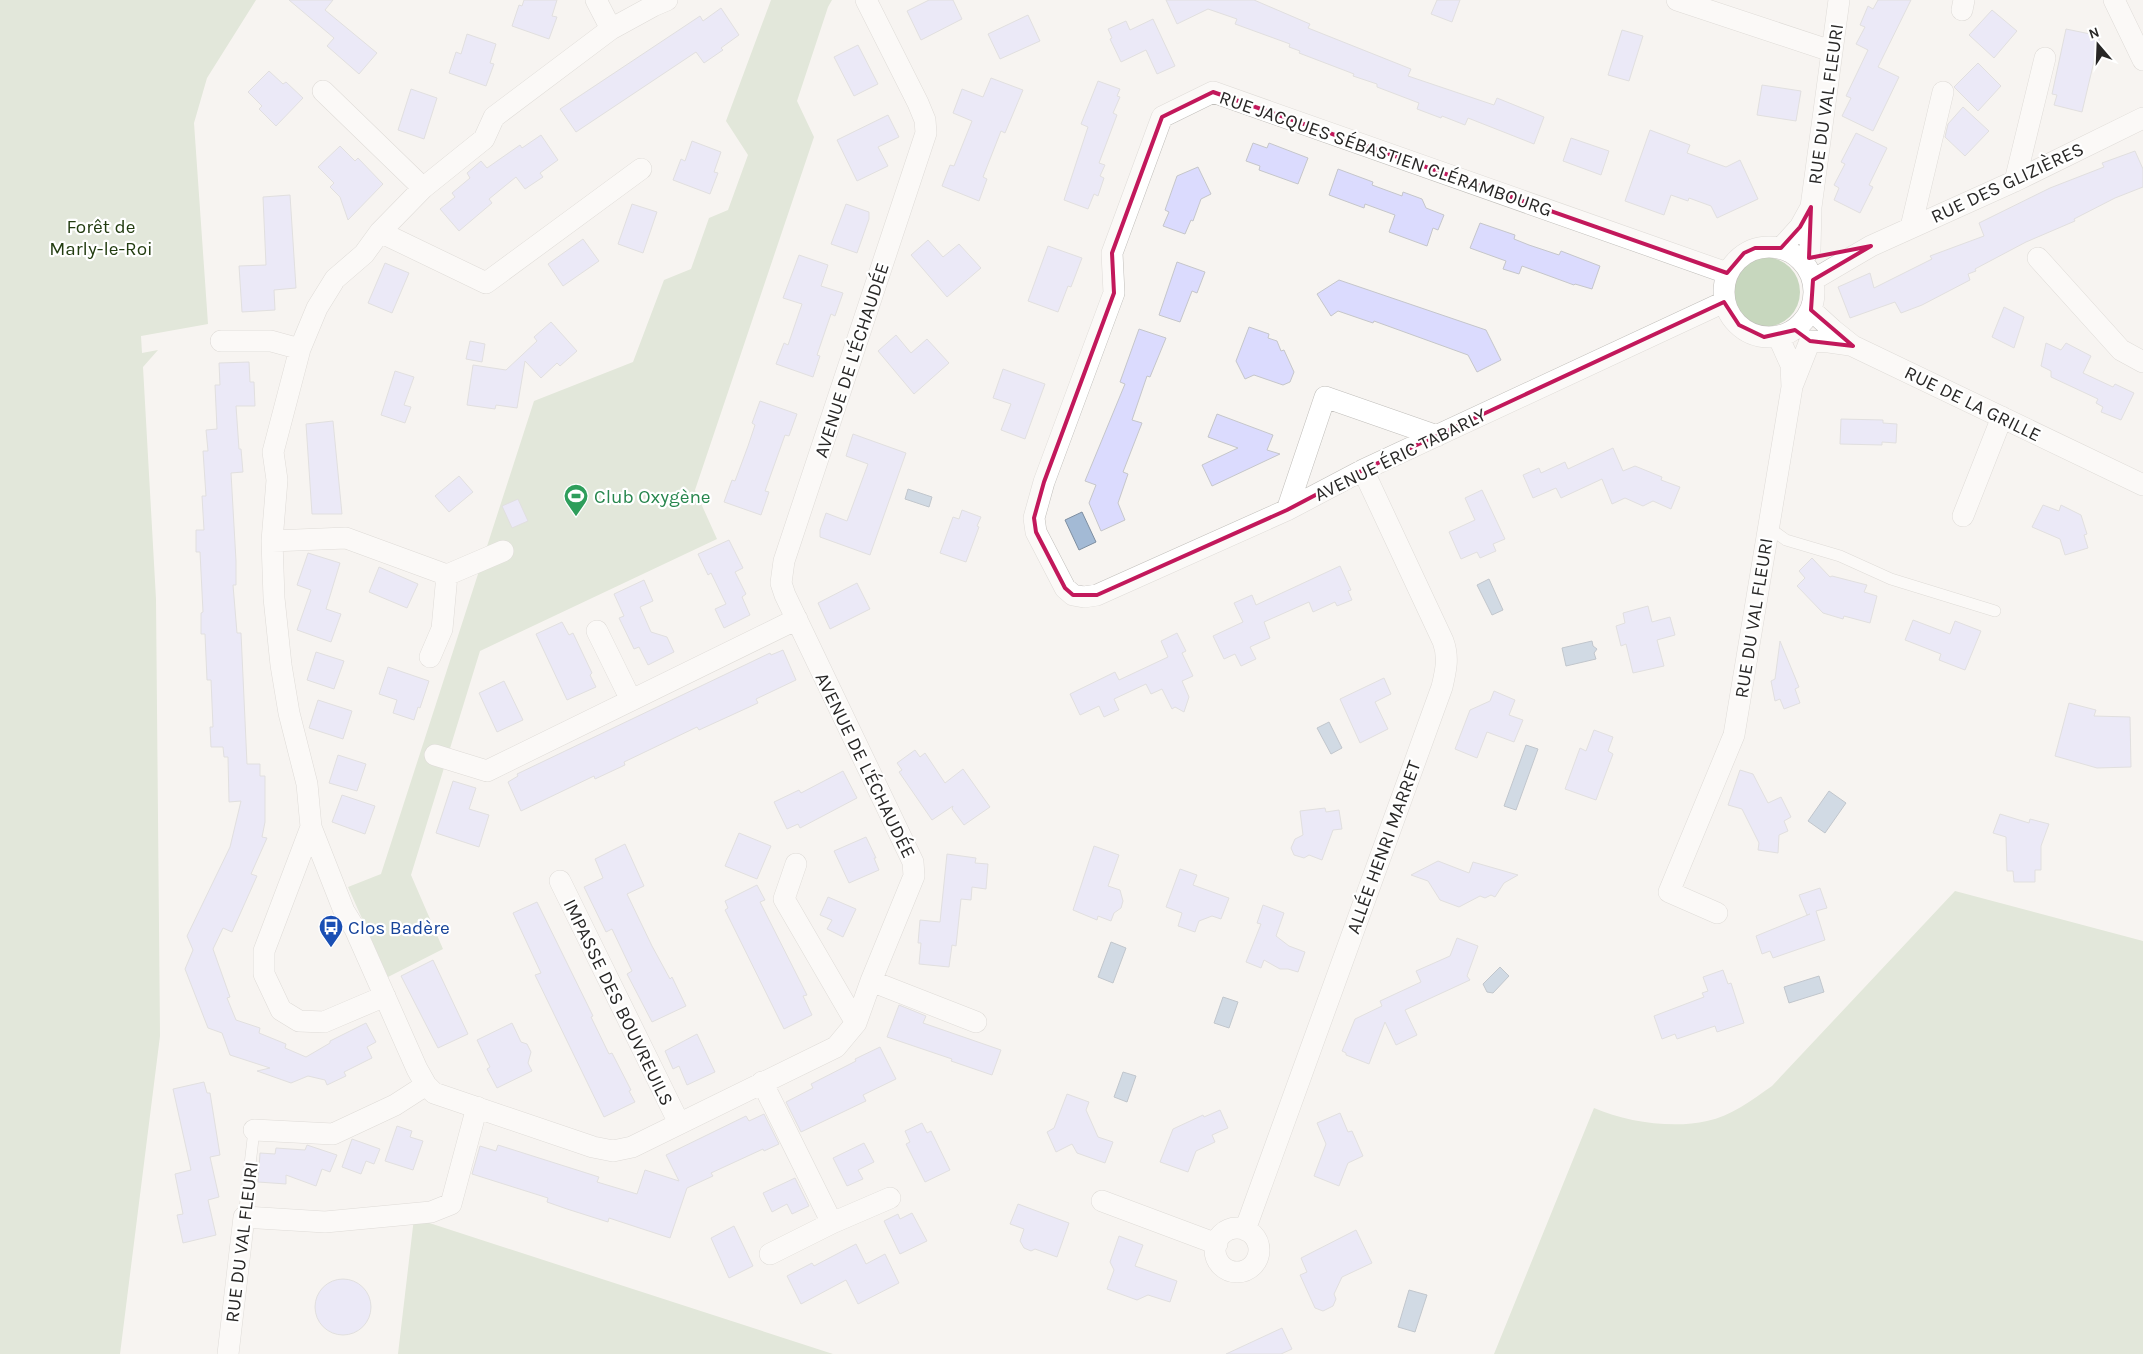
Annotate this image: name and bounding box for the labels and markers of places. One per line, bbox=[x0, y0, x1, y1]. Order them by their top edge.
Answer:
sports icon: Club Oxygène bbox=[563, 483, 589, 517]
place label: Club Oxygène bbox=[594, 486, 711, 508]
bus stop icon: Clos Badère bbox=[318, 914, 344, 948]
place label: Clos Badère bbox=[348, 917, 450, 939]

